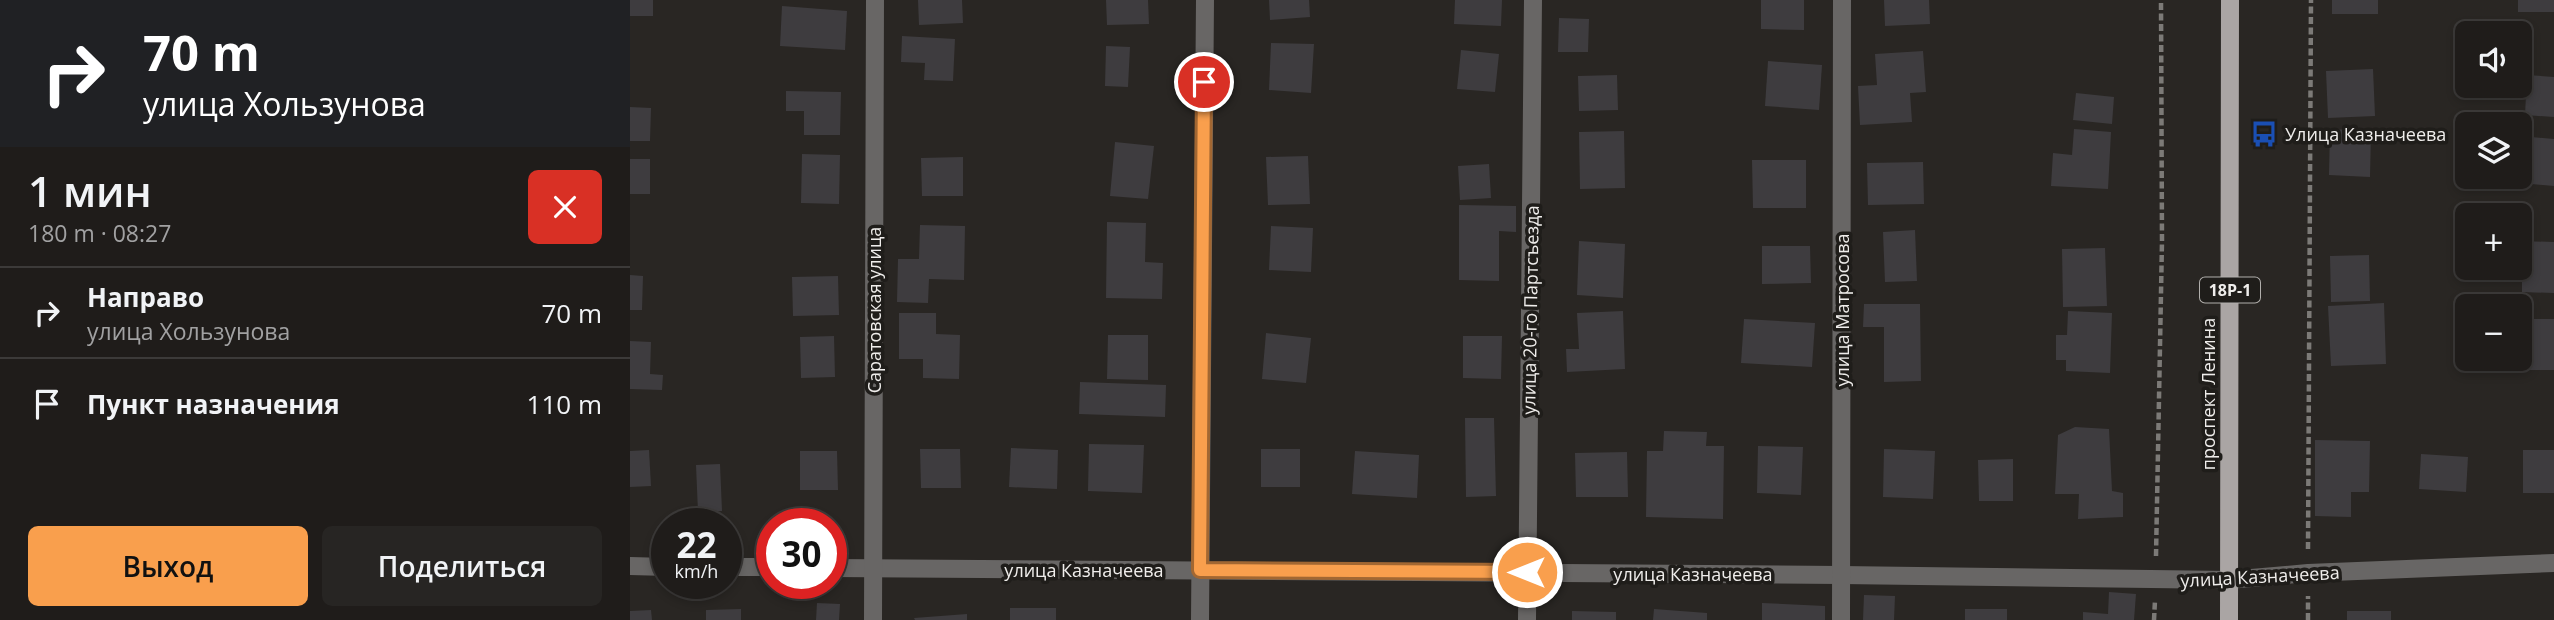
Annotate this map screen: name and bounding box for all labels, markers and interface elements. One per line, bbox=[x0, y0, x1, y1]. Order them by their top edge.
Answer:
text: 70 m bbox=[143, 19, 260, 85]
map controls bbox=[2455, 21, 2532, 371]
button: sound bbox=[2455, 21, 2532, 98]
icon: right bbox=[28, 28, 119, 119]
pin bbox=[1174, 52, 1234, 112]
icon: arrive bbox=[1185, 63, 1223, 101]
text: улица Хользунова bbox=[143, 82, 426, 125]
button: layers bbox=[2455, 112, 2532, 189]
bus stop icon: Улица Казначеева bbox=[2249, 119, 2279, 149]
place label: Улица Казначеева bbox=[2285, 122, 2446, 146]
text: 1 мин bbox=[28, 162, 152, 219]
button: close bbox=[528, 170, 602, 244]
button: + bbox=[2455, 203, 2532, 280]
street label: улица 20-го Партсъезда bbox=[1516, 205, 1544, 415]
text: 180 m · 08:27 bbox=[28, 217, 171, 249]
street label: Саратовская улица bbox=[862, 227, 886, 393]
street label: улица Матросова bbox=[1830, 234, 1854, 387]
road number: 18Р-1 bbox=[2200, 278, 2260, 302]
text: Направо bbox=[87, 279, 204, 315]
icon: right bbox=[28, 294, 66, 332]
button: − bbox=[2455, 294, 2532, 371]
text: 70 m bbox=[541, 295, 602, 331]
text: улица Хользунова bbox=[87, 315, 290, 347]
street label: проспект Ленина bbox=[2196, 318, 2220, 470]
icon: arrive bbox=[28, 385, 66, 423]
text: Пункт назначения bbox=[87, 386, 340, 422]
text: 110 m bbox=[527, 386, 602, 422]
speed limit sign: 30 bbox=[756, 508, 847, 599]
text: 22 bbox=[676, 521, 717, 568]
button: Выход bbox=[28, 526, 308, 606]
button: Поделиться bbox=[322, 526, 602, 606]
position arrow bbox=[1490, 535, 1564, 609]
street label: улица Казначеева bbox=[1004, 558, 1164, 582]
text: km/h bbox=[675, 559, 718, 583]
street label: улица Казначеева bbox=[2180, 560, 2340, 592]
street label: улица Казначеева bbox=[1613, 562, 1773, 586]

